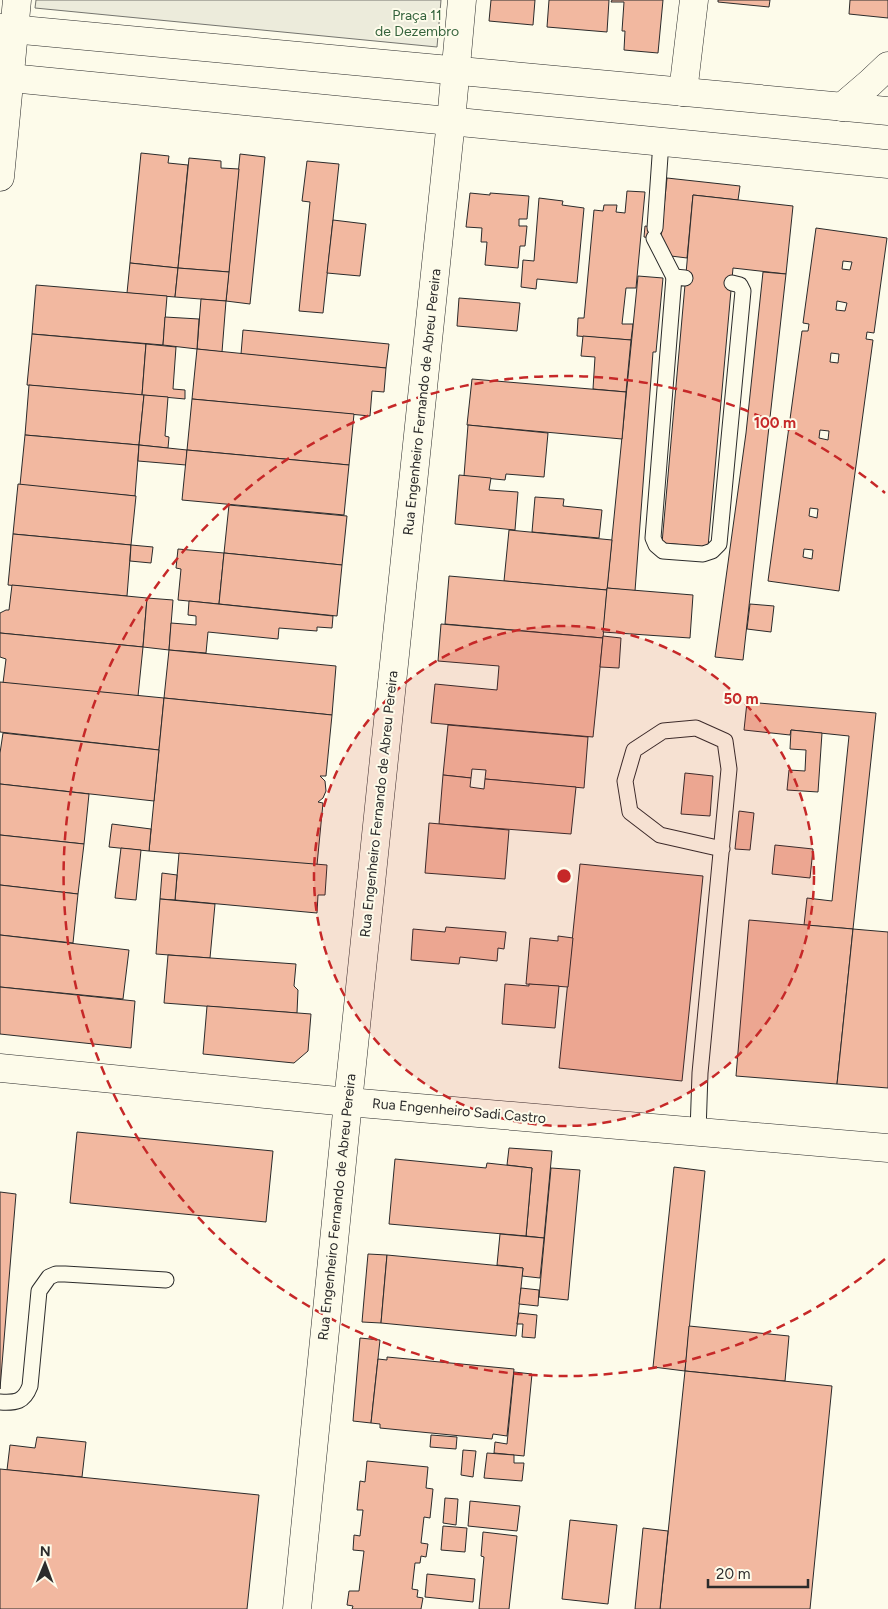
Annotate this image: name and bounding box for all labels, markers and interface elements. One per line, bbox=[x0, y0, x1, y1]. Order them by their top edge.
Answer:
park label: Praça 11 de Dezembro bbox=[375, 7, 459, 40]
street label: Rua Engenheiro Fernando de Abreu Pereira bbox=[400, 268, 444, 536]
text: 100 m bbox=[754, 414, 796, 432]
street label: Rua Engenheiro Fernando de Abreu Pereira bbox=[357, 670, 401, 938]
text: 50 m bbox=[723, 690, 759, 708]
centre of rings bbox=[555, 867, 573, 885]
street label: Rua Engenheiro Fernando de Abreu Pereira bbox=[315, 1073, 359, 1341]
street label: Rua Engenheiro Sadi Castro bbox=[371, 1095, 547, 1127]
north arrow bbox=[20, 1539, 70, 1589]
text: N bbox=[40, 1543, 51, 1560]
scale bar bbox=[708, 1556, 808, 1588]
text: 20 m bbox=[716, 1565, 750, 1583]

